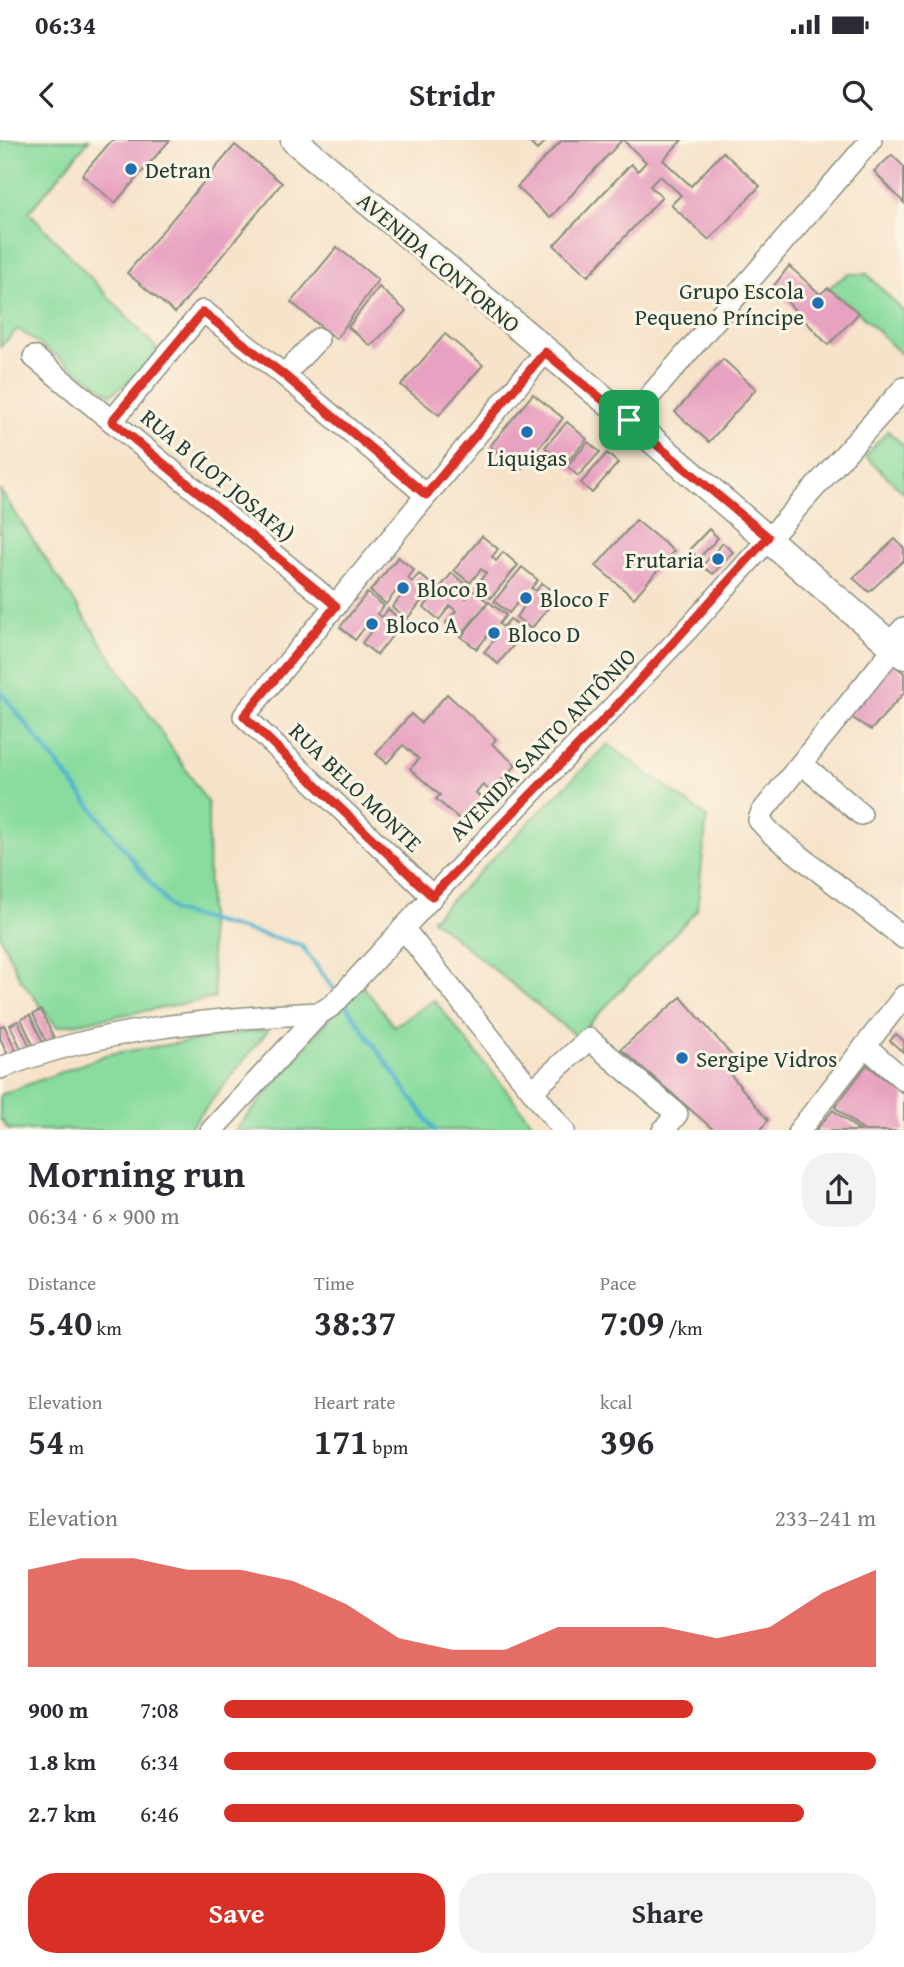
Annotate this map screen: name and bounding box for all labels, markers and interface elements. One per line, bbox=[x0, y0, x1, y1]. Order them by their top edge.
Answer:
text: 06:34 bbox=[35, 5, 96, 44]
text: Stridr bbox=[409, 71, 495, 118]
icon: back bbox=[28, 76, 66, 114]
icon: search bbox=[838, 76, 876, 114]
place label: Detran bbox=[145, 153, 211, 186]
marker: Detran bbox=[123, 161, 139, 177]
street label: AVENIDA CONTORNO bbox=[350, 184, 528, 340]
place label: Grupo Escola Pequeno Príncipe bbox=[635, 274, 804, 333]
marker: Grupo Escola Pequeno Príncipe bbox=[810, 295, 826, 311]
pin bbox=[599, 390, 659, 450]
street label: RUA B (LOT JOSAFA) bbox=[134, 401, 302, 549]
icon: arrive bbox=[610, 401, 648, 439]
marker: Liquigas bbox=[519, 424, 535, 440]
place label: Liquigas bbox=[487, 441, 567, 474]
place label: Frutaria bbox=[625, 543, 704, 576]
marker: Frutaria bbox=[710, 551, 726, 567]
place label: Bloco B bbox=[417, 572, 488, 605]
marker: Bloco B bbox=[395, 580, 411, 596]
place label: Bloco F bbox=[540, 582, 609, 615]
marker: Bloco F bbox=[518, 590, 534, 606]
place label: Bloco A bbox=[386, 608, 458, 641]
marker: Bloco A bbox=[364, 616, 380, 632]
place label: Bloco D bbox=[508, 617, 580, 650]
marker: Bloco D bbox=[486, 625, 502, 641]
street label: AVENIDA SANTO ANTÔNIO bbox=[441, 640, 643, 848]
street label: RUA BELO MONTE bbox=[282, 715, 430, 859]
place label: Sergipe Vidros bbox=[696, 1042, 837, 1075]
marker: Sergipe Vidros bbox=[674, 1050, 690, 1066]
text: Morning run bbox=[28, 1145, 245, 1201]
button: share bbox=[802, 1153, 876, 1227]
text: 06:34 · 6 × 900 m bbox=[28, 1199, 180, 1232]
text: Distance bbox=[28, 1269, 96, 1297]
text: Time bbox=[314, 1269, 354, 1297]
text: Pace bbox=[600, 1269, 637, 1297]
text: 5.40 bbox=[28, 1297, 92, 1348]
text: 38:37 bbox=[314, 1297, 396, 1348]
text: 7:09 bbox=[600, 1297, 664, 1348]
text: km bbox=[92, 1314, 122, 1342]
text: /km bbox=[664, 1314, 703, 1342]
text: Elevation bbox=[28, 1388, 102, 1416]
text: Heart rate bbox=[314, 1388, 395, 1416]
text: kcal bbox=[600, 1388, 632, 1416]
text: 54 bbox=[28, 1416, 64, 1467]
text: 171 bbox=[314, 1416, 368, 1467]
text: 396 bbox=[600, 1416, 654, 1467]
text: m bbox=[64, 1433, 84, 1461]
text: bpm bbox=[368, 1433, 408, 1461]
text: Elevation bbox=[28, 1501, 118, 1534]
text: 233–241 m bbox=[775, 1501, 876, 1534]
text: 900 m bbox=[28, 1693, 89, 1726]
text: 7:08 bbox=[140, 1693, 179, 1726]
text: 1.8 km bbox=[28, 1745, 96, 1778]
text: 6:34 bbox=[140, 1745, 179, 1778]
text: 2.7 km bbox=[28, 1797, 96, 1830]
text: 6:46 bbox=[140, 1797, 179, 1830]
button: Save bbox=[28, 1873, 445, 1953]
button: Share bbox=[459, 1873, 876, 1953]

